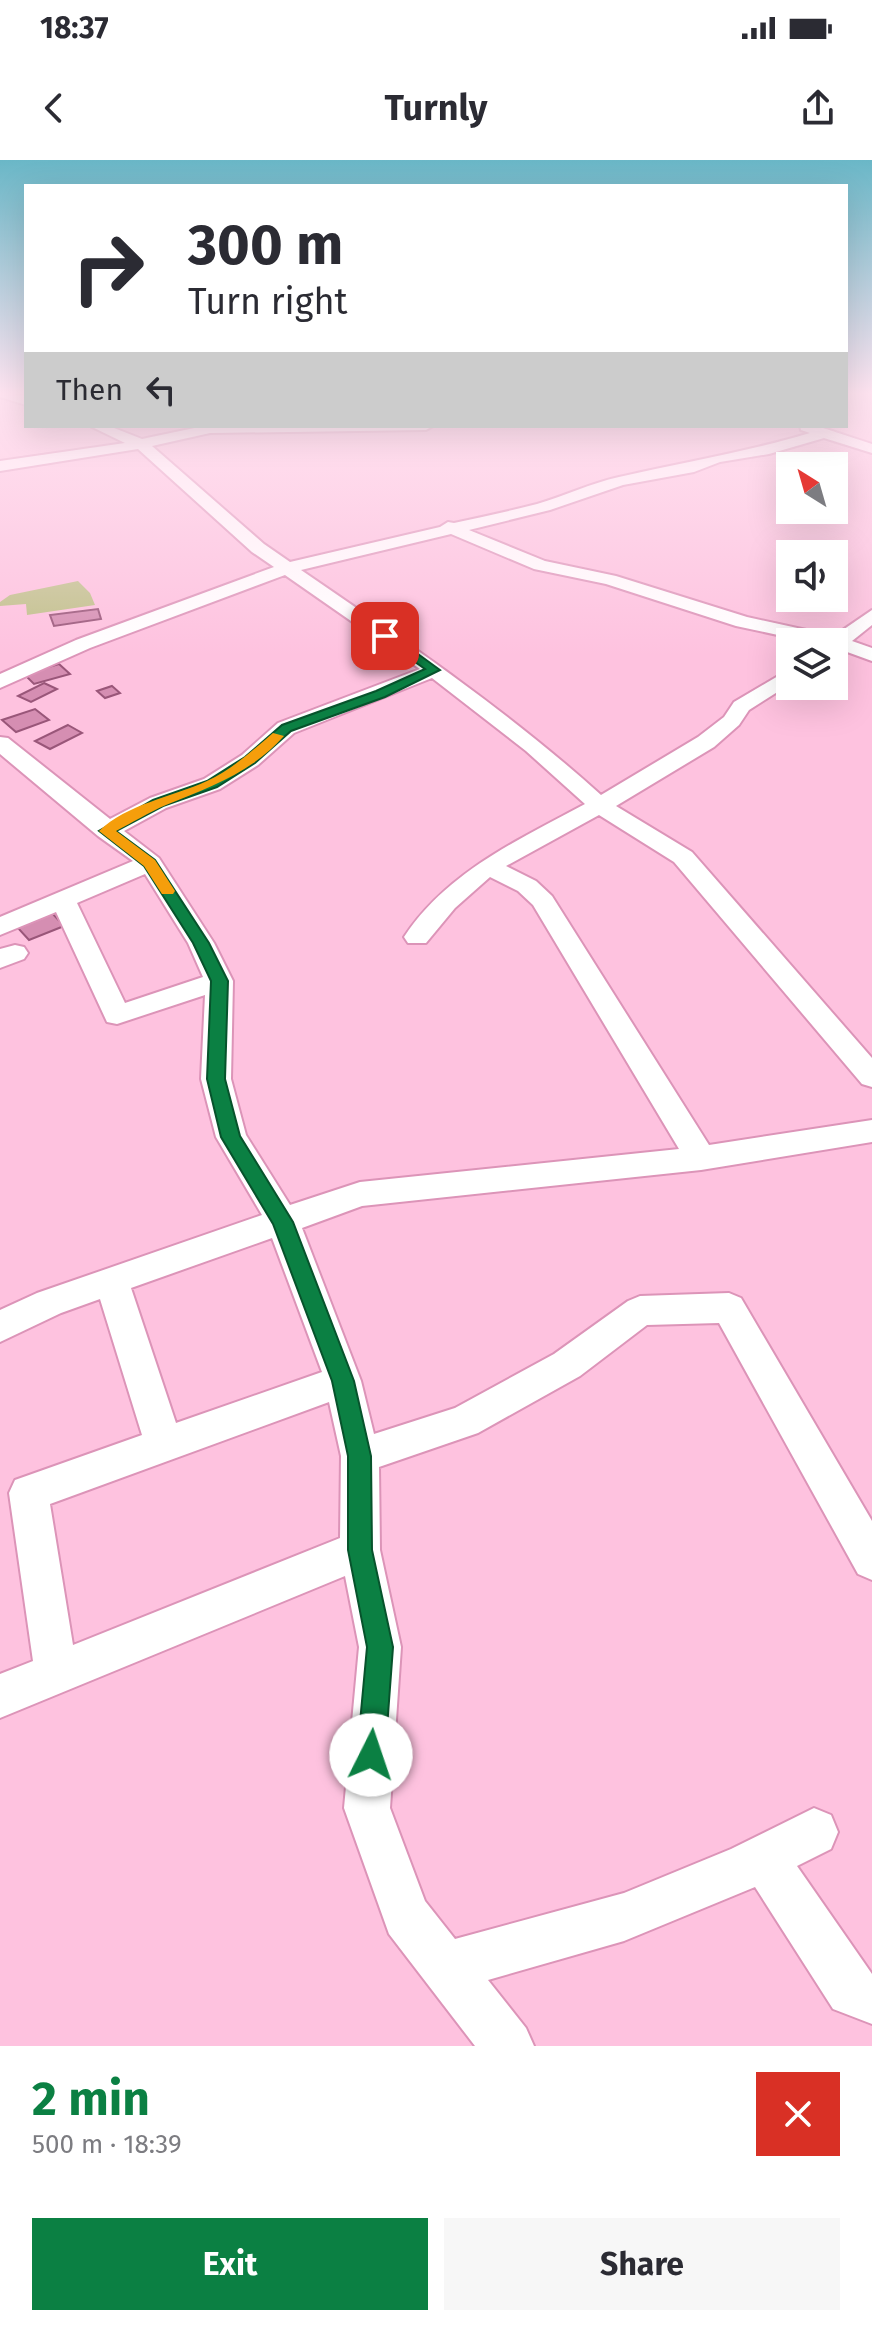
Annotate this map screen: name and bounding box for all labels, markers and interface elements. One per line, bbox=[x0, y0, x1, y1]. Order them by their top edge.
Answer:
text: 18:37 bbox=[40, 10, 109, 46]
icon: back bbox=[32, 86, 76, 130]
text: Turnly bbox=[385, 86, 487, 130]
icon: share bbox=[796, 86, 840, 130]
text: 300 m bbox=[188, 212, 343, 279]
icon: right bbox=[56, 216, 160, 320]
text: Turn right bbox=[188, 280, 348, 324]
icon: left bbox=[139, 368, 183, 412]
text: Then bbox=[56, 372, 123, 408]
north arrow bbox=[776, 452, 848, 524]
map controls bbox=[776, 452, 848, 700]
button: sound bbox=[776, 540, 848, 612]
pin bbox=[351, 602, 419, 670]
icon: arrive bbox=[363, 614, 407, 658]
button: layers bbox=[776, 628, 848, 700]
position arrow bbox=[329, 1713, 413, 1797]
text: 2 min bbox=[32, 2070, 150, 2128]
button: close bbox=[756, 2072, 840, 2156]
text: 500 m · 18:39 bbox=[32, 2129, 182, 2160]
button: Exit bbox=[32, 2218, 428, 2310]
button: Share bbox=[444, 2218, 840, 2310]

